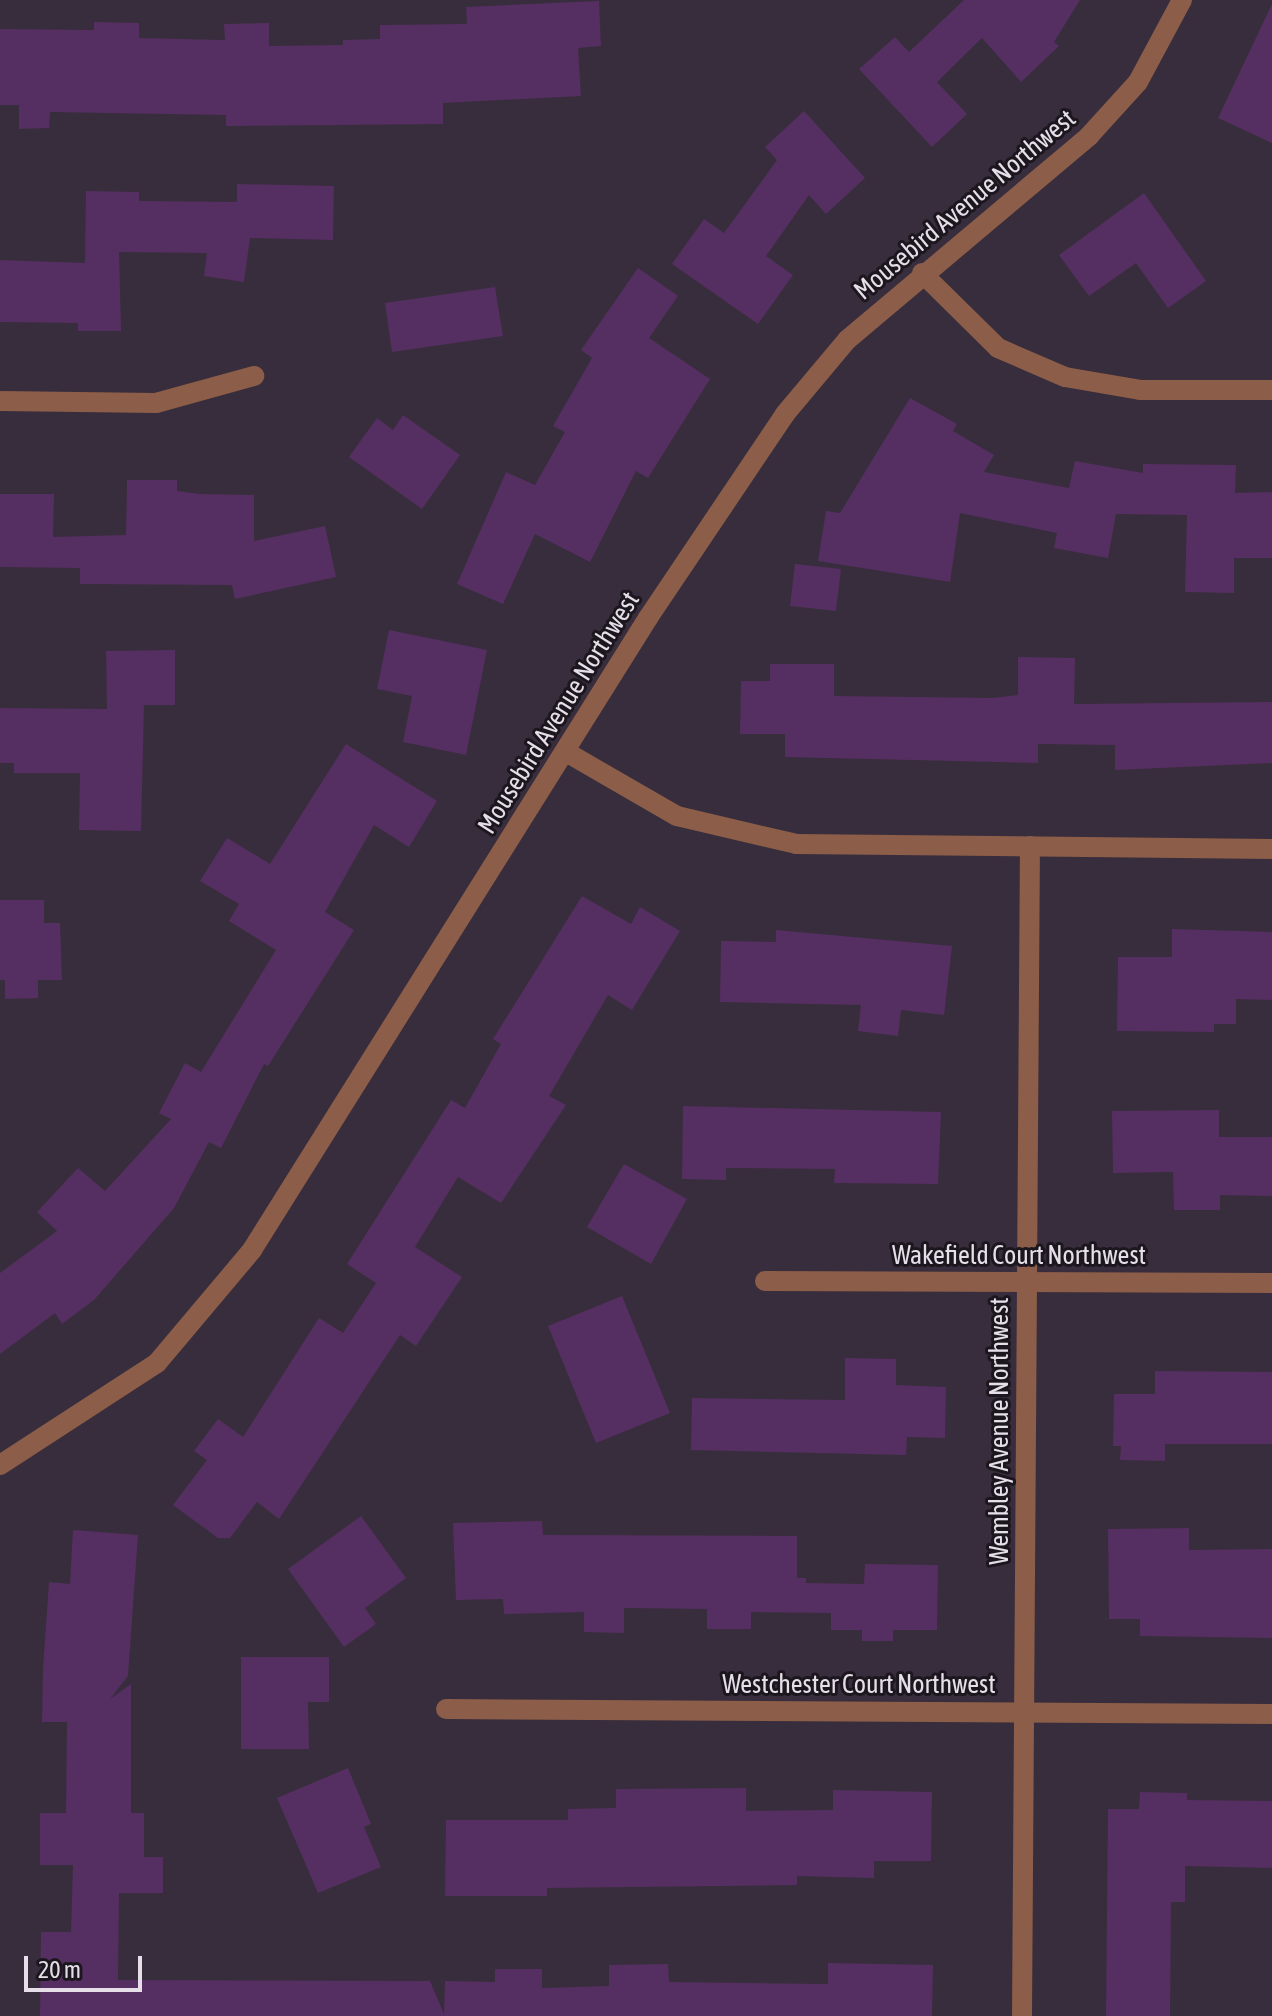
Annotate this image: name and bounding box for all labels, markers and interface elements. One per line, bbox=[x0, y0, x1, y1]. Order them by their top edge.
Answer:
street label: Mousebird Avenue Northwest bbox=[848, 103, 1082, 307]
street label: Mousebird Avenue Northwest bbox=[472, 586, 646, 840]
street label: Wakefield Court Northwest bbox=[892, 1240, 1146, 1272]
street label: Wembley Avenue Northwest bbox=[984, 1297, 1016, 1565]
street label: Westchester Court Northwest bbox=[722, 1669, 996, 1701]
scale bar bbox=[28, 1940, 146, 1990]
text: 20 m bbox=[38, 1956, 81, 1983]

